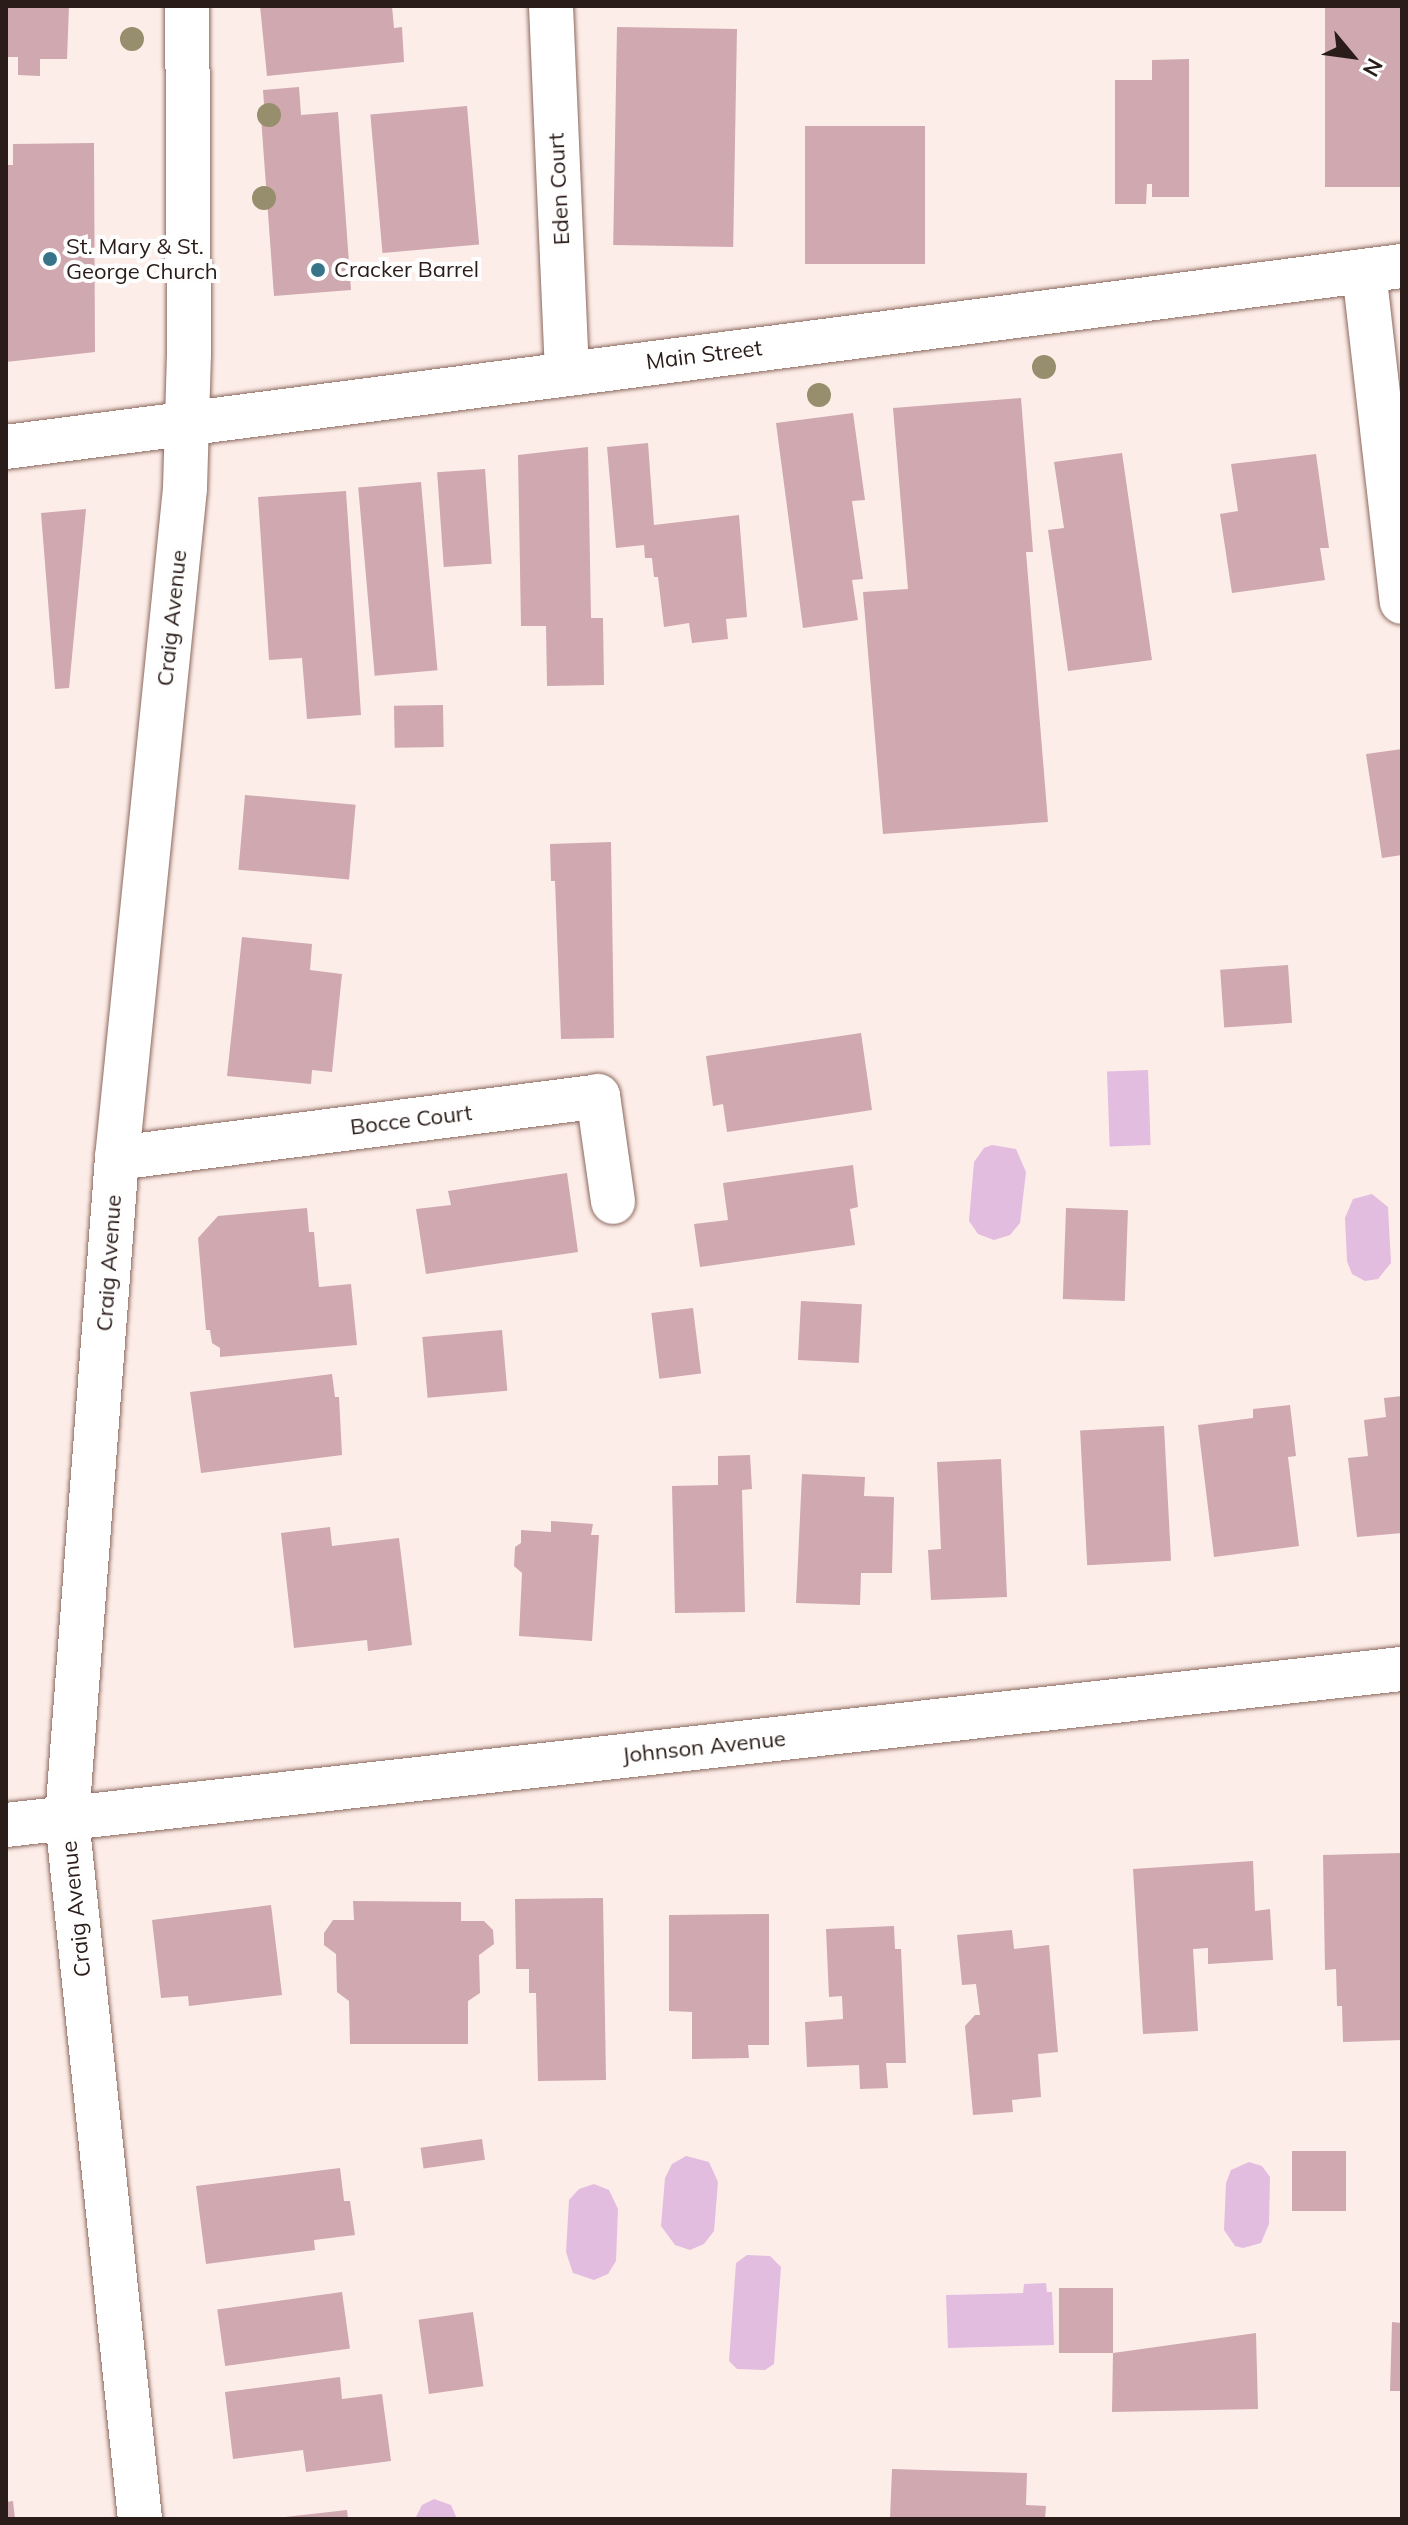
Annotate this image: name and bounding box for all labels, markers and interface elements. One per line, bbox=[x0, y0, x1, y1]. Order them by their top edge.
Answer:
north arrow bbox=[1312, 16, 1392, 96]
text: N bbox=[1357, 54, 1389, 82]
street label: Eden Court bbox=[543, 132, 575, 246]
place label: St. Mary & St. George Church bbox=[66, 233, 218, 284]
marker: St. Mary & St. George Church bbox=[41, 250, 59, 268]
place label: Cracker Barrel bbox=[334, 257, 479, 283]
marker: Cracker Barrel bbox=[309, 261, 327, 279]
street label: Main Street bbox=[644, 335, 764, 375]
street label: Craig Avenue bbox=[152, 548, 192, 688]
street label: Bocce Court bbox=[349, 1099, 473, 1141]
street label: Craig Avenue bbox=[91, 1194, 127, 1332]
street label: Johnson Avenue bbox=[621, 1725, 787, 1769]
street label: Craig Avenue bbox=[56, 1839, 96, 1979]

